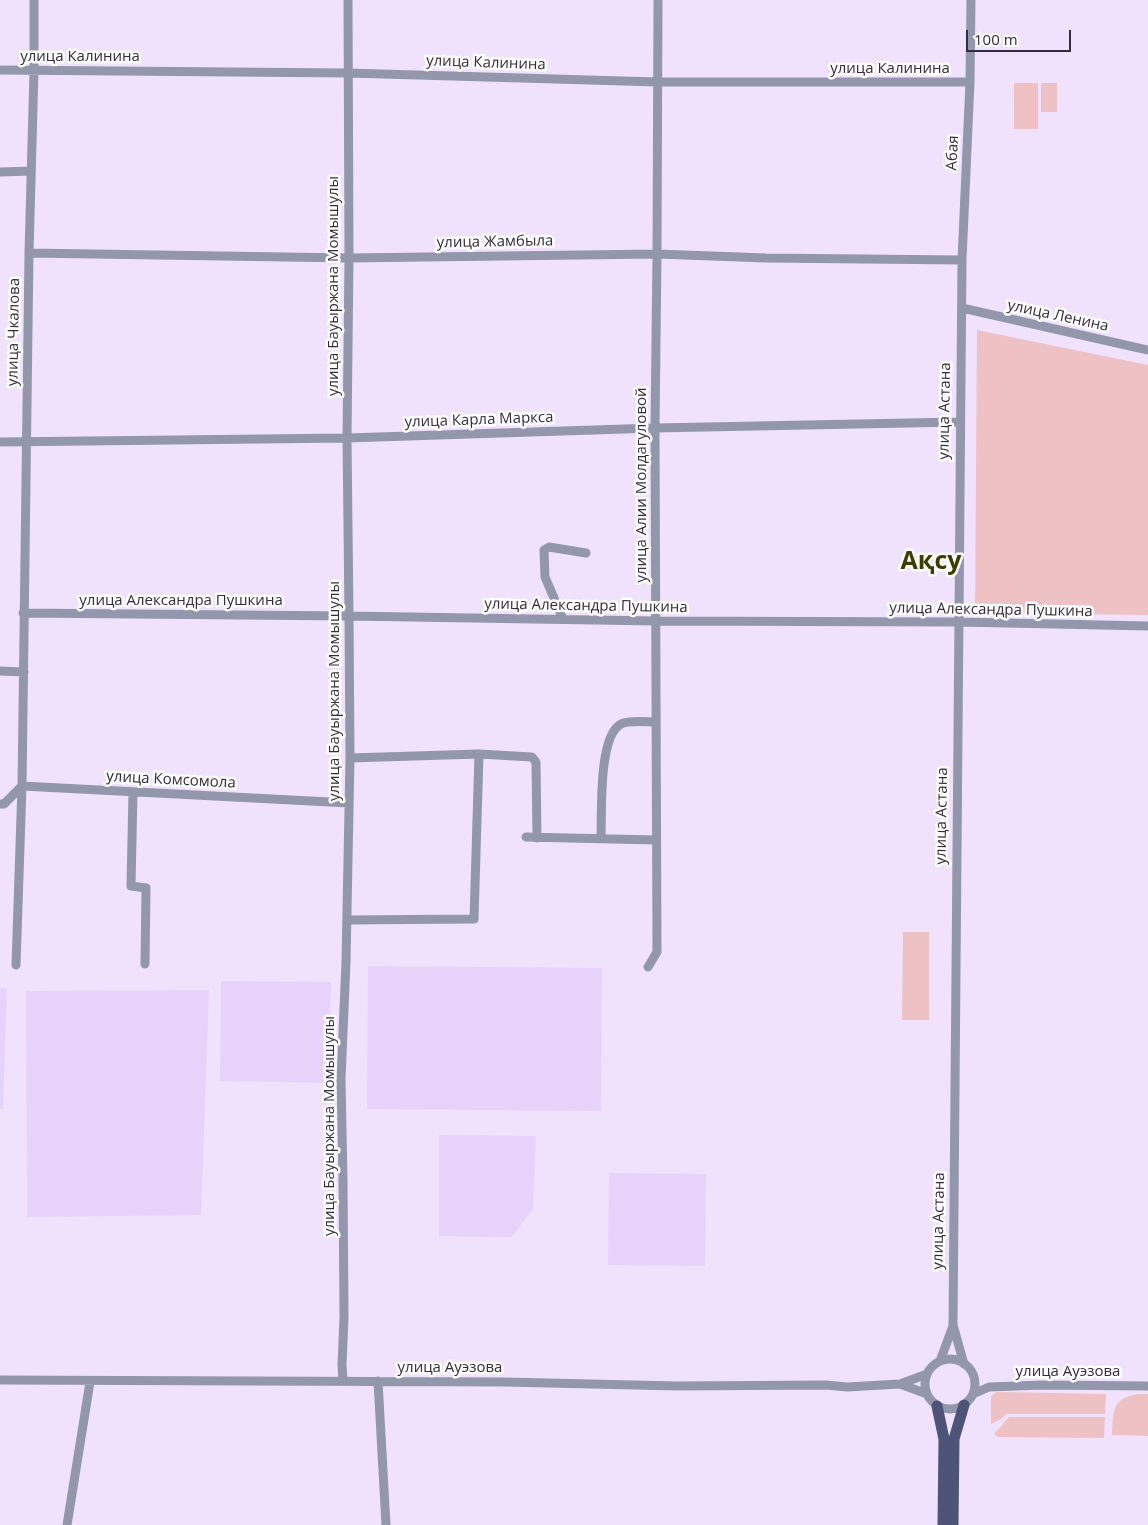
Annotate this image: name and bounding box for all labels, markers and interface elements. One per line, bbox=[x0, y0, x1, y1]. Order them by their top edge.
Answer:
scale bar bbox=[968, 20, 1073, 52]
text: 100 m bbox=[974, 29, 1018, 49]
street label: улица Калинина bbox=[20, 48, 140, 66]
street label: улица Калинина bbox=[426, 52, 546, 74]
street label: улица Калинина bbox=[830, 60, 950, 78]
street label: Абая bbox=[943, 135, 963, 171]
street label: улица Бауыржана Момышулы bbox=[325, 176, 343, 396]
street label: улица Жамбыла bbox=[437, 232, 553, 252]
street label: улица Чкалова bbox=[4, 278, 24, 386]
street label: улица Ленина bbox=[1006, 296, 1110, 336]
street label: улица Астана bbox=[935, 362, 955, 460]
street label: улица Алии Молдагуловой bbox=[633, 387, 651, 583]
street label: улица Карла Маркса bbox=[404, 408, 554, 432]
district label: Ақсу bbox=[901, 547, 961, 577]
street label: улица Бауыржана Момышулы bbox=[326, 581, 344, 801]
street label: улица Александра Пушкина bbox=[79, 592, 283, 610]
street label: улица Александра Пушкина bbox=[484, 595, 688, 617]
street label: улица Александра Пушкина bbox=[889, 599, 1093, 621]
street label: улица Астана bbox=[932, 767, 952, 865]
street label: улица Комсомола bbox=[106, 768, 236, 792]
street label: улица Бауыржана Момышулы bbox=[321, 1016, 339, 1236]
street label: улица Астана bbox=[929, 1172, 949, 1270]
street label: улица Ауэзова bbox=[398, 1359, 502, 1377]
street label: улица Ауэзова bbox=[1016, 1363, 1120, 1381]

